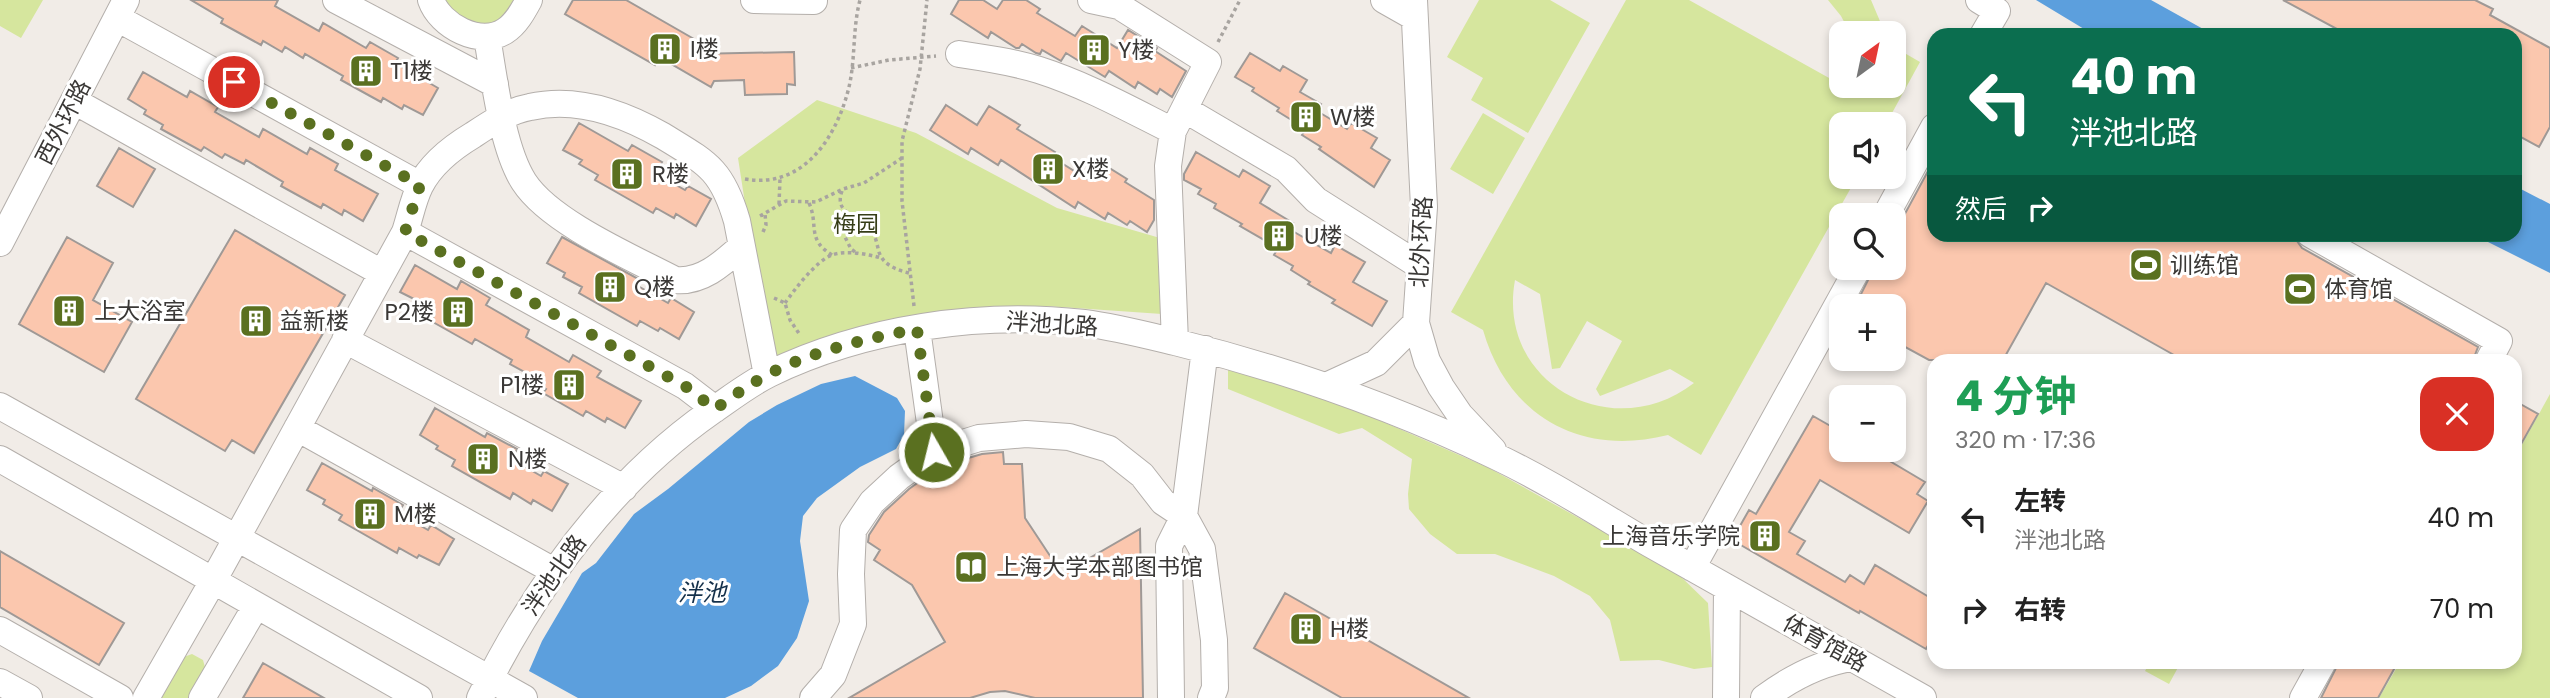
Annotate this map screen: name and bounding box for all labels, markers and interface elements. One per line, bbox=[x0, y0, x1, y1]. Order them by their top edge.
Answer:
north arrow bbox=[1829, 21, 1906, 98]
map controls bbox=[1829, 21, 1906, 462]
building icon: I楼 bbox=[646, 30, 684, 68]
building icon: Y楼 bbox=[1075, 31, 1113, 69]
place label: I楼 bbox=[690, 33, 719, 65]
place label: Y楼 bbox=[1118, 34, 1154, 66]
text: 40 m bbox=[2070, 43, 2197, 111]
pin bbox=[204, 52, 264, 112]
building icon: T1楼 bbox=[347, 52, 385, 90]
place label: T1楼 bbox=[390, 55, 433, 87]
icon: left bbox=[1955, 56, 2046, 147]
icon: arrive bbox=[215, 63, 253, 101]
street label: 西外环路 bbox=[28, 74, 98, 170]
building icon: W楼 bbox=[1287, 98, 1325, 136]
place label: W楼 bbox=[1330, 101, 1375, 133]
text: 泮池北路 bbox=[2070, 110, 2198, 155]
button: sound bbox=[1829, 112, 1906, 189]
building icon: X楼 bbox=[1029, 150, 1067, 188]
place label: X楼 bbox=[1072, 153, 1109, 185]
building icon: R楼 bbox=[608, 155, 646, 193]
place label: R楼 bbox=[652, 158, 689, 190]
icon: right bbox=[2021, 189, 2059, 227]
text: 然后 bbox=[1955, 191, 2007, 227]
street label: 北外环路 bbox=[1403, 195, 1439, 289]
button: search bbox=[1829, 203, 1906, 280]
park label: 梅园 bbox=[833, 208, 879, 240]
building icon: U楼 bbox=[1260, 217, 1298, 255]
place label: U楼 bbox=[1304, 220, 1343, 252]
sports icon: 训练馆 bbox=[2127, 246, 2165, 284]
place label: 训练馆 bbox=[2170, 249, 2239, 281]
building icon: Q楼 bbox=[591, 268, 629, 306]
sports icon: 体育馆 bbox=[2281, 270, 2319, 308]
place label: Q楼 bbox=[634, 271, 675, 303]
place label: 体育馆 bbox=[2324, 273, 2393, 305]
building icon: 上大浴室 bbox=[50, 292, 88, 330]
building icon: P2楼 bbox=[439, 293, 477, 331]
button: + bbox=[1829, 294, 1906, 371]
place label: 上大浴室 bbox=[94, 295, 186, 327]
place label: P2楼 bbox=[384, 296, 434, 328]
building icon: 益新楼 bbox=[237, 302, 275, 340]
place label: 益新楼 bbox=[280, 305, 349, 337]
street label: 泮池北路 bbox=[1005, 305, 1099, 343]
building icon: P1楼 bbox=[550, 366, 588, 404]
text: 4 分钟 bbox=[1955, 367, 2076, 426]
place label: P1楼 bbox=[500, 369, 544, 401]
button: close bbox=[2420, 377, 2494, 451]
button: − bbox=[1829, 385, 1906, 462]
position arrow bbox=[897, 415, 971, 489]
text: 320 m · 17:36 bbox=[1955, 424, 2096, 456]
building icon: N楼 bbox=[464, 440, 502, 478]
place label: N楼 bbox=[508, 443, 547, 475]
text: 左转 bbox=[2014, 483, 2066, 519]
building icon: M楼 bbox=[351, 495, 389, 533]
place label: M楼 bbox=[394, 498, 437, 530]
icon: left bbox=[1955, 500, 1993, 538]
text: 40 m bbox=[2428, 500, 2494, 536]
building icon: 上海音乐学院 bbox=[1746, 517, 1784, 555]
place label: 上海音乐学院 bbox=[1602, 520, 1740, 552]
text: 泮池北路 bbox=[2014, 524, 2106, 556]
street label: 泮池北路 bbox=[515, 528, 593, 622]
library icon: 上海大学本部图书馆 bbox=[952, 548, 990, 586]
place label: 上海大学本部图书馆 bbox=[996, 551, 1203, 583]
water label: 泮池 bbox=[678, 576, 728, 609]
icon: right bbox=[1955, 591, 1993, 629]
text: 70 m bbox=[2430, 591, 2494, 627]
text: 右转 bbox=[2014, 592, 2066, 628]
street label: 体育馆路 bbox=[1777, 607, 1873, 679]
building icon: H楼 bbox=[1287, 610, 1325, 648]
place label: H楼 bbox=[1330, 613, 1369, 645]

